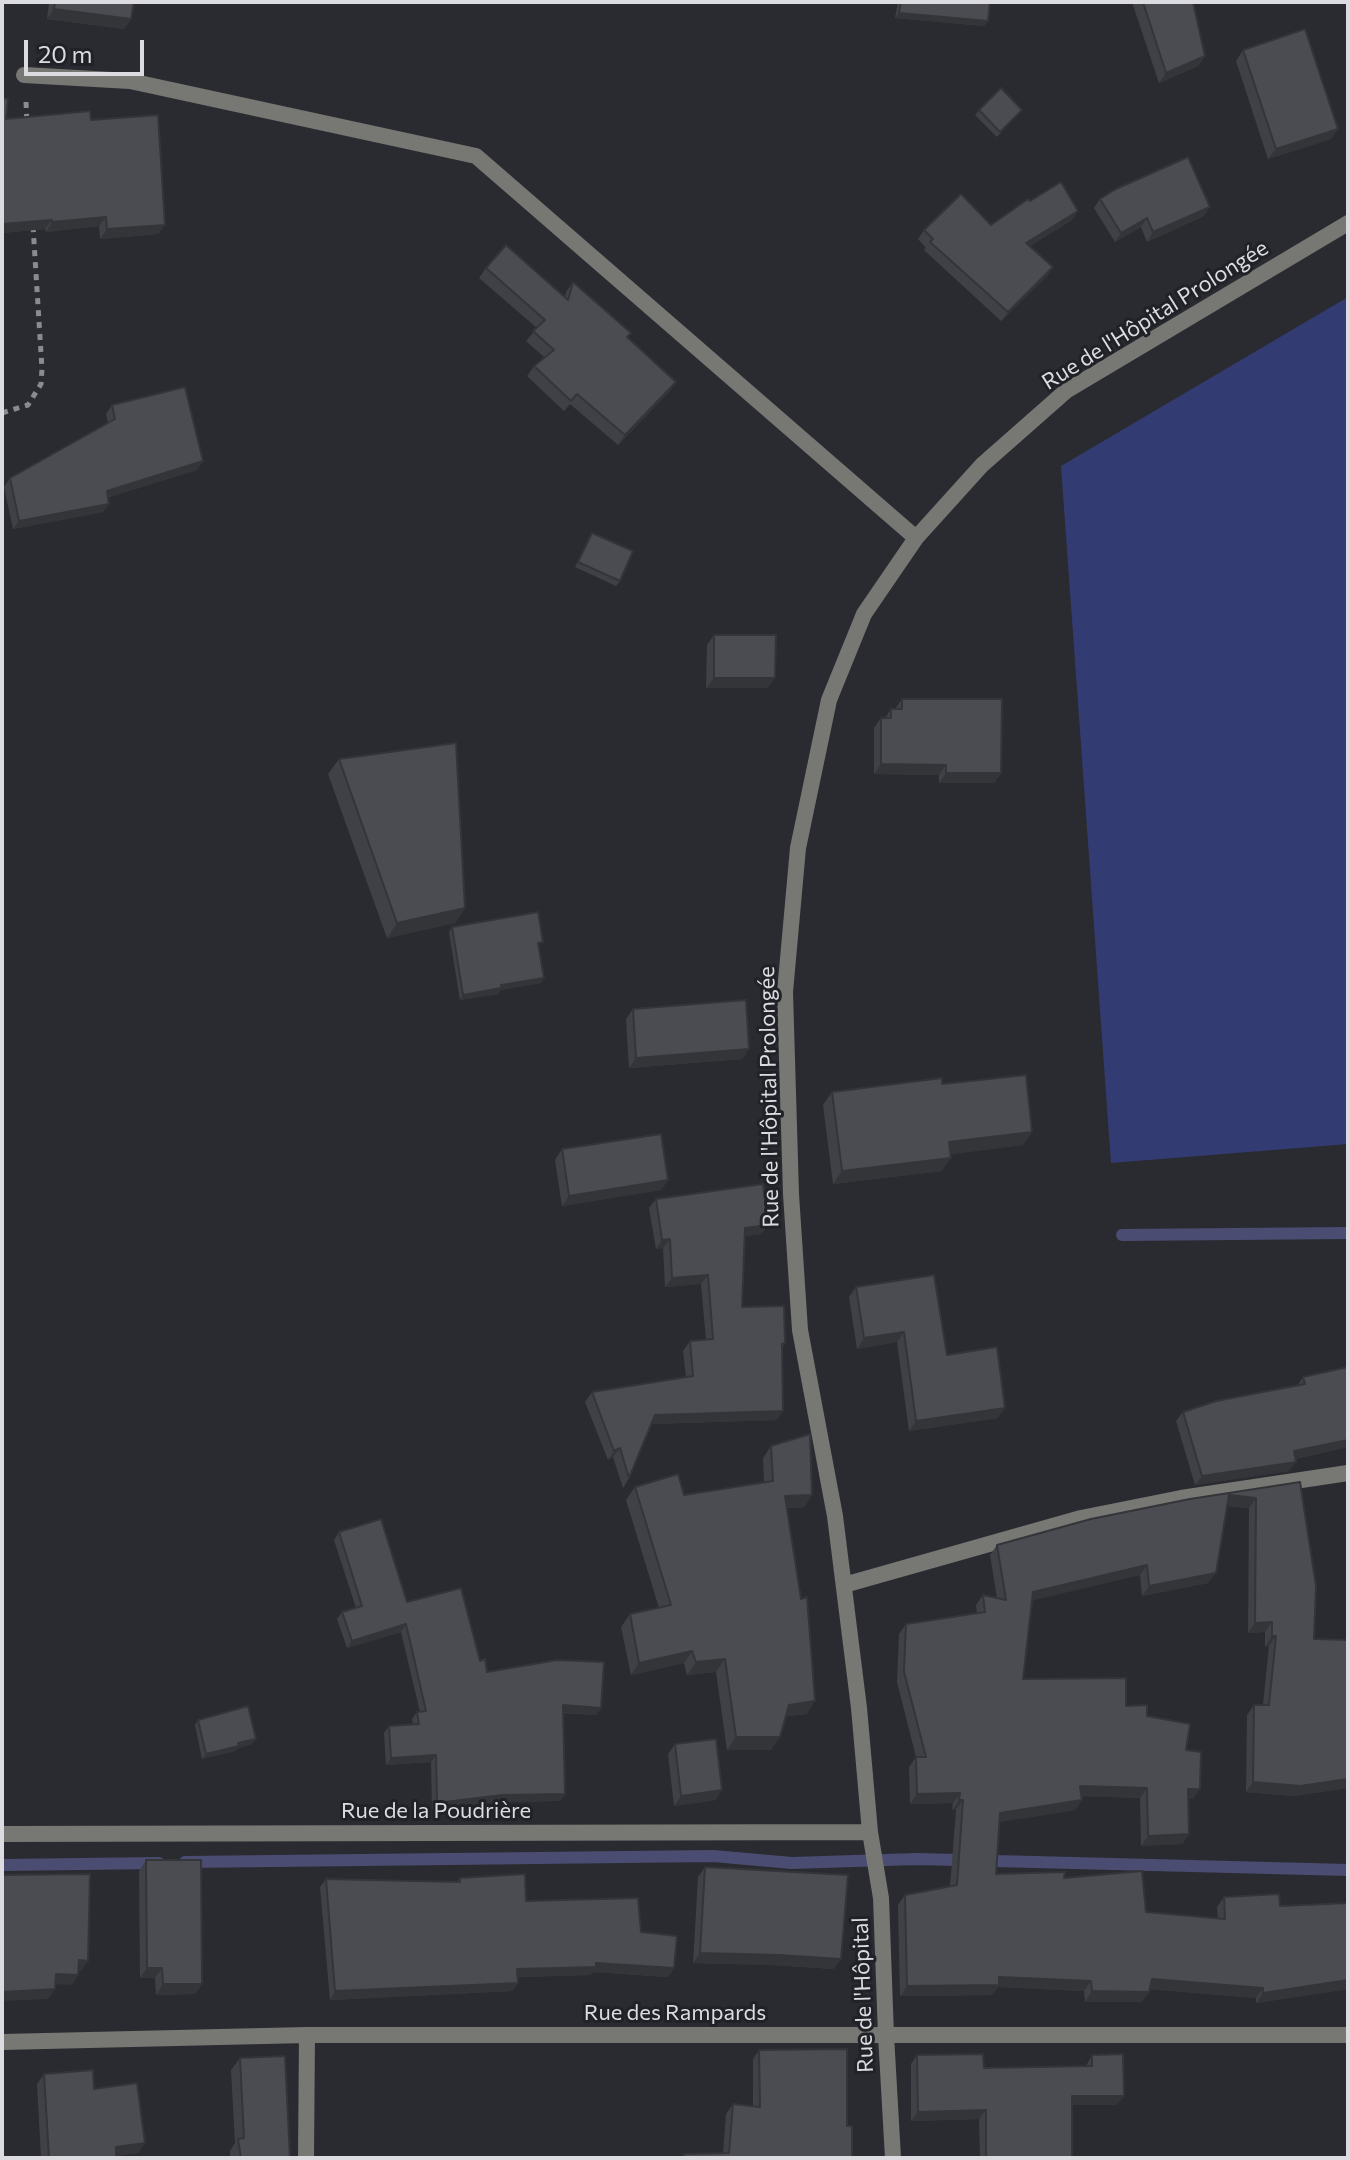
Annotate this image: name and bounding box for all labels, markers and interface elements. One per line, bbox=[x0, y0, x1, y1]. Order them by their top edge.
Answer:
scale bar bbox=[28, 24, 148, 74]
text: 20 m bbox=[38, 39, 92, 68]
street label: Rue de l'Hôpital Prolongée bbox=[1037, 235, 1273, 395]
street label: Rue de l'Hôpital Prolongée bbox=[754, 966, 784, 1228]
street label: Rue de la Poudrière bbox=[341, 1798, 531, 1824]
street label: Rue de l'Hôpital bbox=[847, 1917, 879, 2073]
street label: Rue des Rampards bbox=[584, 2000, 766, 2026]

